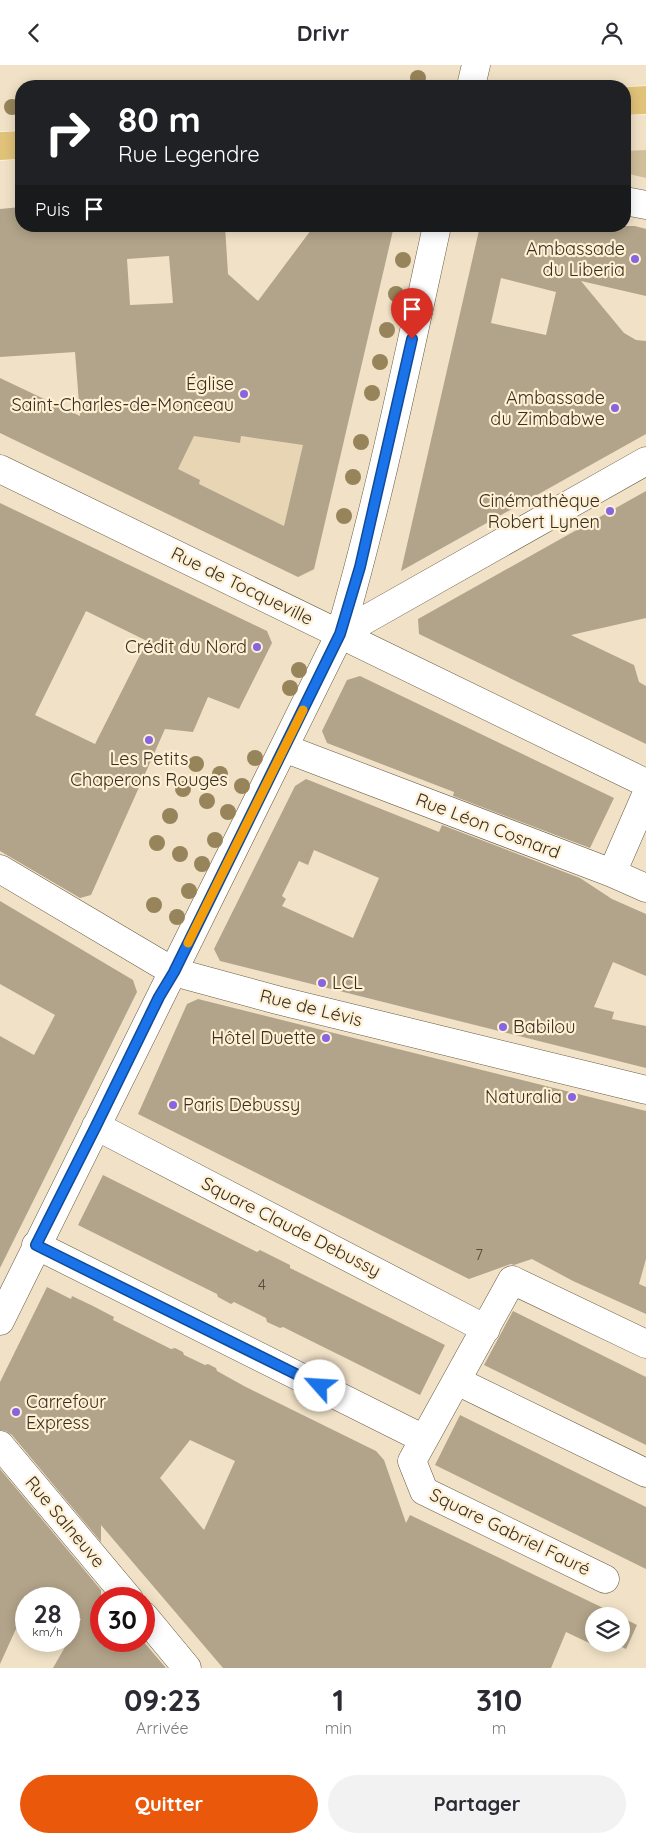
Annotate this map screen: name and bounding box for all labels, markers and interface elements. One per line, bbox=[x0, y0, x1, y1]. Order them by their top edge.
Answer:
icon: back bbox=[20, 19, 48, 47]
text: Drivr bbox=[297, 19, 349, 47]
icon: person bbox=[598, 19, 626, 47]
text: 80 m bbox=[118, 97, 201, 141]
icon: right bbox=[35, 100, 100, 165]
text: Rue Legendre bbox=[118, 140, 260, 168]
icon: arrive bbox=[80, 195, 108, 223]
text: Puis bbox=[35, 197, 70, 221]
place label: Ambassade du Liberia bbox=[526, 237, 625, 281]
marker: Ambassade du Liberia bbox=[629, 253, 641, 265]
pin bbox=[391, 288, 433, 339]
icon: arrive bbox=[398, 295, 426, 323]
place label: Église Saint-Charles-de-Monceau bbox=[11, 372, 234, 416]
place label: Ambassade du Zimbabwe bbox=[490, 386, 605, 430]
marker: Église Saint-Charles-de-Monceau bbox=[238, 388, 250, 400]
marker: Ambassade du Zimbabwe bbox=[609, 402, 621, 414]
place label: Cinémathèque Robert Lynen bbox=[479, 489, 600, 533]
marker: Cinémathèque Robert Lynen bbox=[604, 505, 616, 517]
street label: Rue de Tocqueville bbox=[168, 541, 317, 630]
place label: Crédit du Nord bbox=[125, 635, 247, 658]
marker: Crédit du Nord bbox=[251, 641, 263, 653]
marker: Les Petits Chaperons Rouges bbox=[143, 734, 155, 746]
place label: Les Petits Chaperons Rouges bbox=[70, 747, 228, 791]
street label: Rue Léon Cosnard bbox=[413, 787, 564, 864]
place label: LCL bbox=[332, 971, 363, 994]
marker: LCL bbox=[316, 977, 328, 989]
street label: Rue de Lévis bbox=[258, 984, 365, 1031]
place label: Babilou bbox=[513, 1015, 575, 1038]
marker: Babilou bbox=[497, 1021, 509, 1033]
place label: Hôtel Duette bbox=[211, 1026, 316, 1049]
marker: Hôtel Duette bbox=[320, 1032, 332, 1044]
place label: Naturalia bbox=[485, 1085, 562, 1108]
marker: Naturalia bbox=[566, 1091, 578, 1103]
place label: Paris Debussy bbox=[183, 1093, 300, 1116]
marker: Paris Debussy bbox=[167, 1099, 179, 1111]
street label: Square Claude Debussy bbox=[198, 1171, 385, 1282]
house number: 7 bbox=[475, 1245, 483, 1264]
house number: 4 bbox=[258, 1275, 266, 1294]
position arrow bbox=[293, 1359, 345, 1411]
place label: Carrefour Express bbox=[26, 1390, 106, 1434]
marker: Carrefour Express bbox=[10, 1406, 22, 1418]
street label: Rue Salneuve bbox=[20, 1471, 110, 1572]
street label: Square Gabriel Fauré bbox=[426, 1483, 594, 1580]
speed limit sign: 30 bbox=[90, 1587, 155, 1652]
text: 28 bbox=[34, 1598, 61, 1629]
map controls bbox=[585, 1607, 630, 1652]
button: layers bbox=[585, 1607, 630, 1652]
text: km/h bbox=[32, 1624, 63, 1639]
text: 09:23 bbox=[124, 1681, 201, 1719]
text: 1 bbox=[332, 1681, 344, 1719]
text: 310 bbox=[476, 1681, 522, 1719]
text: Arrivée bbox=[136, 1718, 189, 1738]
text: min bbox=[325, 1718, 352, 1738]
text: m bbox=[492, 1718, 506, 1738]
button: Quitter bbox=[20, 1775, 318, 1833]
button: Partager bbox=[328, 1775, 626, 1833]

